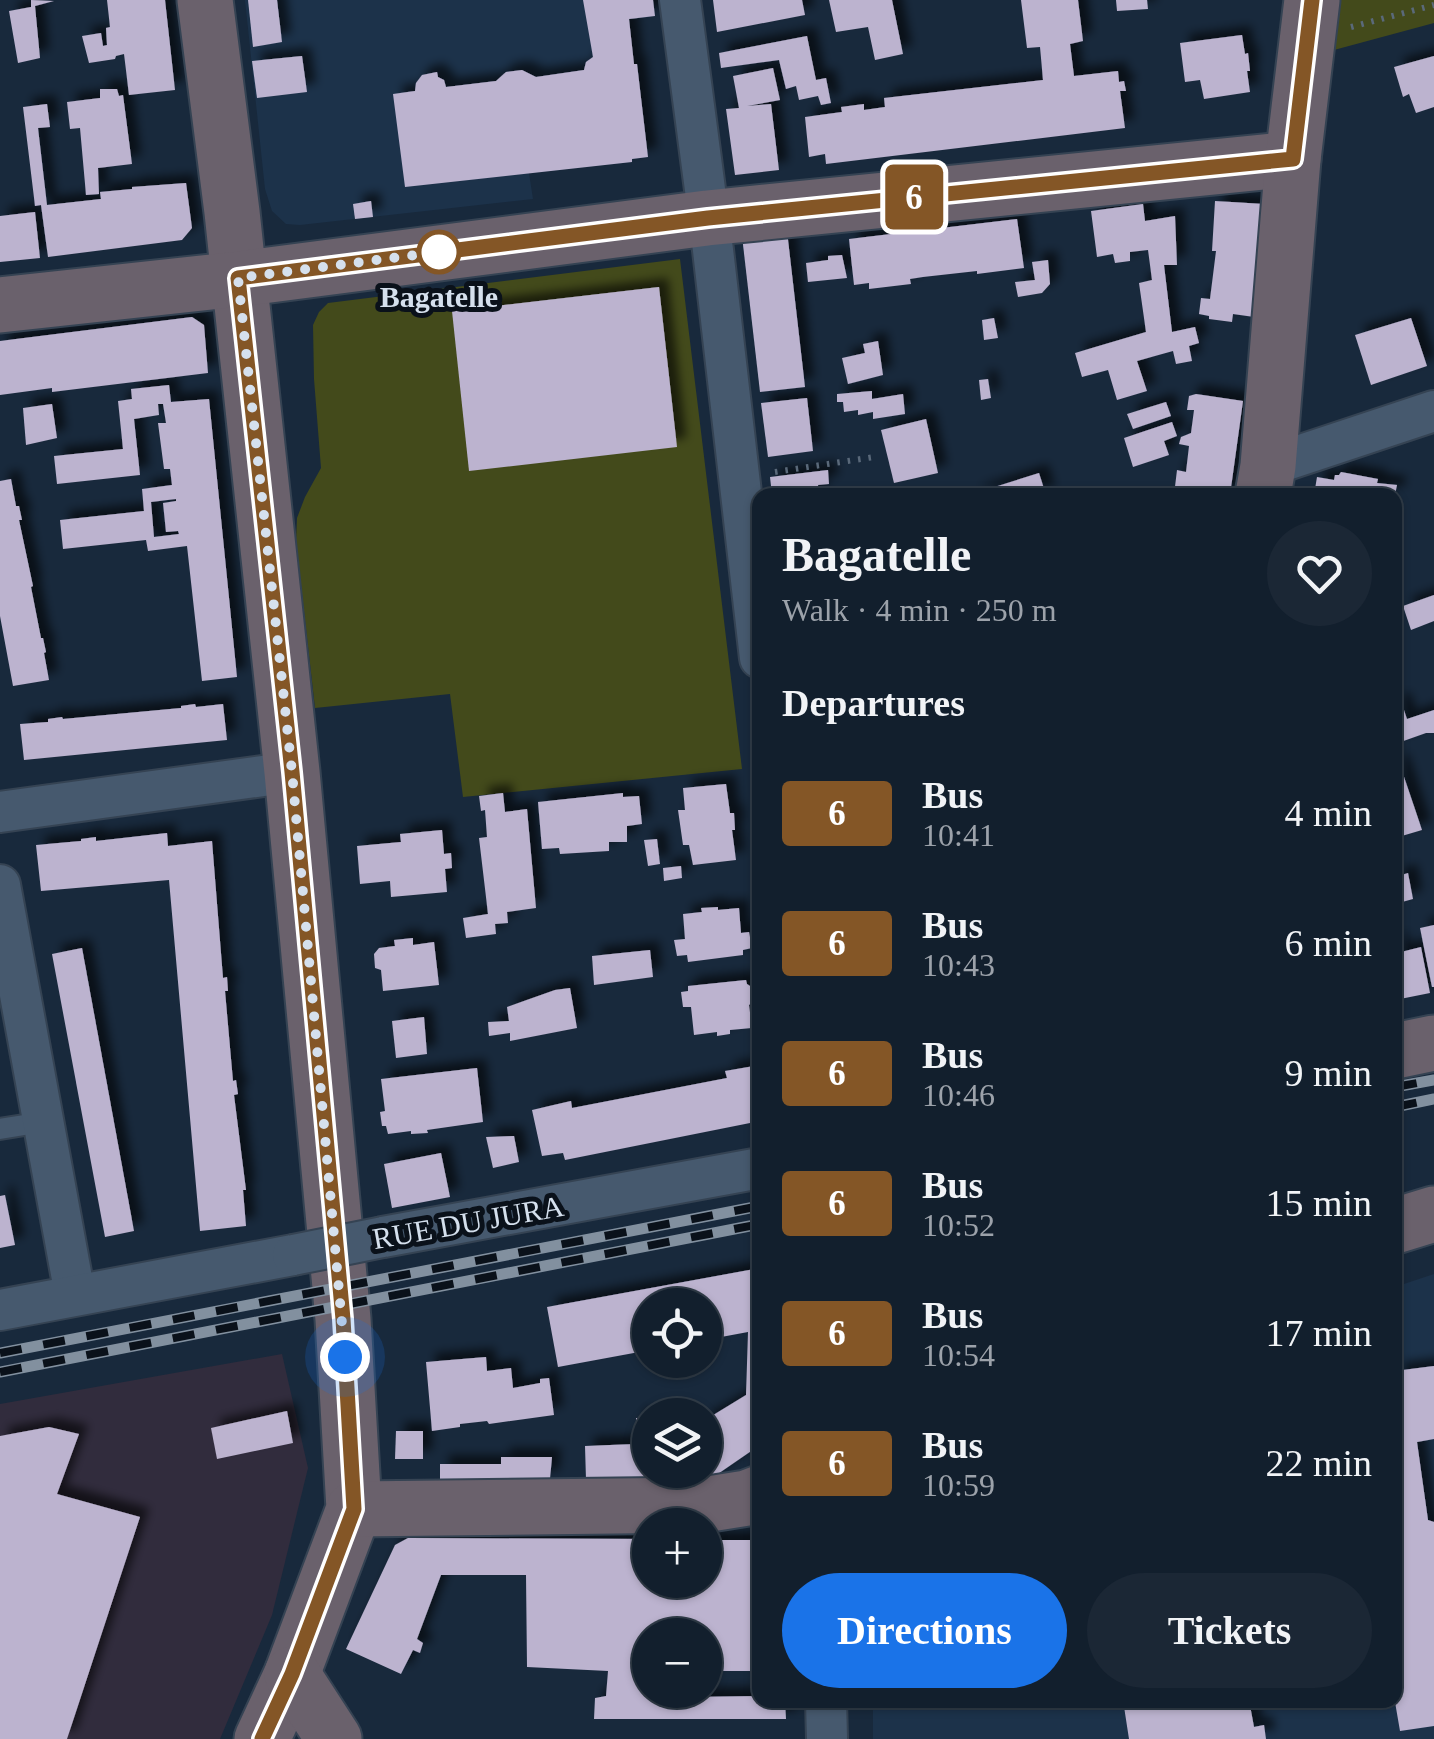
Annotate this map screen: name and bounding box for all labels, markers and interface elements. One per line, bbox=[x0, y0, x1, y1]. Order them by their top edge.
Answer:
line badge: 6 bbox=[882, 164, 946, 230]
text: 6 bbox=[905, 178, 923, 217]
marker: Bagatelle bbox=[418, 231, 460, 273]
place label: Bagatelle bbox=[380, 280, 498, 313]
button: heart bbox=[1267, 521, 1372, 626]
text: Bagatelle bbox=[782, 528, 971, 581]
text: Walk · 4 min · 250 m bbox=[782, 592, 1057, 628]
text: Departures bbox=[782, 682, 965, 724]
text: Bus bbox=[922, 774, 983, 816]
text: 4 min bbox=[1284, 792, 1372, 834]
text: 6 bbox=[828, 794, 846, 833]
text: 10:41 bbox=[922, 817, 995, 853]
text: Bus bbox=[922, 904, 983, 946]
text: 6 min bbox=[1284, 922, 1372, 964]
text: 6 bbox=[828, 924, 846, 963]
text: 10:43 bbox=[922, 947, 995, 983]
text: Bus bbox=[922, 1034, 983, 1076]
text: 9 min bbox=[1284, 1052, 1372, 1094]
text: 6 bbox=[828, 1054, 846, 1093]
text: 10:46 bbox=[922, 1077, 995, 1113]
text: Bus bbox=[922, 1164, 983, 1206]
text: 15 min bbox=[1265, 1182, 1372, 1224]
text: 6 bbox=[828, 1184, 846, 1223]
street label: RUE DU JURA bbox=[370, 1189, 566, 1255]
text: 10:52 bbox=[922, 1207, 995, 1243]
map controls bbox=[632, 1288, 722, 1708]
button: locate bbox=[632, 1288, 722, 1378]
text: Bus bbox=[922, 1294, 983, 1336]
text: 17 min bbox=[1265, 1312, 1372, 1354]
text: 6 bbox=[828, 1314, 846, 1353]
your location bbox=[320, 1332, 370, 1382]
text: 10:54 bbox=[922, 1337, 995, 1373]
button: layers bbox=[632, 1398, 722, 1488]
text: Bus bbox=[922, 1424, 983, 1466]
text: 22 min bbox=[1265, 1442, 1372, 1484]
text: 6 bbox=[828, 1444, 846, 1483]
text: 10:59 bbox=[922, 1467, 995, 1503]
button: + bbox=[632, 1508, 722, 1598]
button: Directions bbox=[782, 1573, 1067, 1688]
button: Tickets bbox=[1087, 1573, 1372, 1688]
button: − bbox=[632, 1618, 722, 1708]

